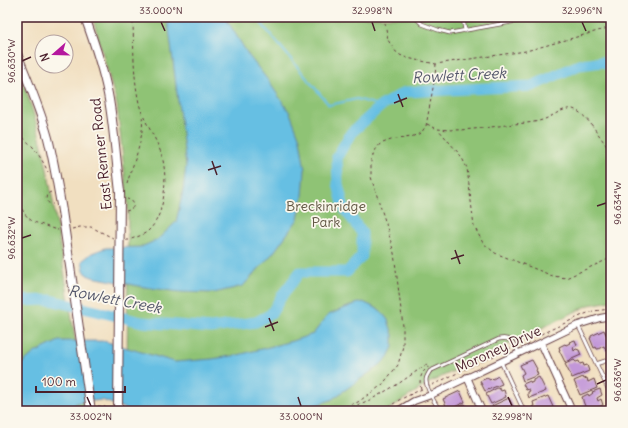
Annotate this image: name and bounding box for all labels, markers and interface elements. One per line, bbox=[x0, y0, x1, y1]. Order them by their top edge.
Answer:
text: 33.000°N bbox=[139, 4, 183, 17]
text: 32.998°N bbox=[352, 4, 392, 17]
text: 32.996°N bbox=[562, 4, 602, 17]
north arrow bbox=[34, 34, 74, 74]
text: 96.630°W bbox=[5, 39, 18, 83]
text: N bbox=[37, 51, 52, 63]
water label: Rowlett Creek bbox=[412, 63, 508, 87]
street label: East Renner Road bbox=[86, 97, 116, 211]
text: 96.634°W bbox=[611, 181, 624, 225]
park label: Breckinridge Park bbox=[286, 197, 366, 231]
text: 96.632°W bbox=[5, 217, 18, 259]
water label: Rowlett Creek bbox=[67, 281, 164, 318]
street label: Moroney Drive bbox=[452, 321, 544, 377]
text: 96.636°W bbox=[611, 358, 624, 402]
scale bar bbox=[36, 368, 125, 394]
text: 100 m bbox=[42, 374, 76, 389]
text: 33.002°N bbox=[70, 410, 112, 423]
text: 33.000°N bbox=[279, 410, 323, 423]
text: 32.998°N bbox=[492, 410, 532, 423]

